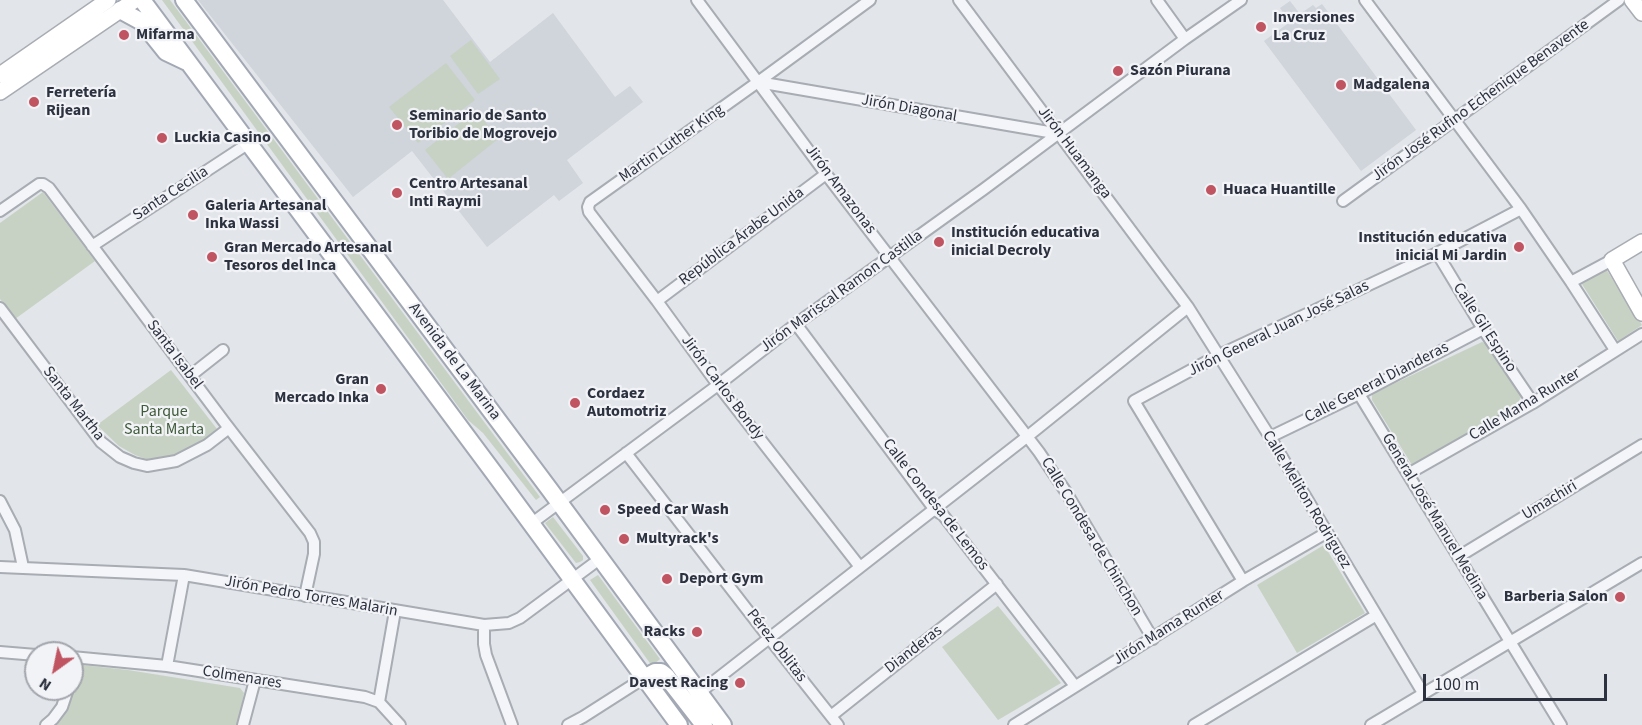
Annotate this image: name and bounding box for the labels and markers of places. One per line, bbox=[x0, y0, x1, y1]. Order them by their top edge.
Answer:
place label: Inversiones La Cruz bbox=[1273, 8, 1355, 46]
marker: Inversiones La Cruz bbox=[1254, 20, 1268, 34]
place label: Mifarma bbox=[136, 25, 195, 45]
marker: Mifarma bbox=[117, 28, 131, 42]
place label: Sazón Piurana bbox=[1130, 61, 1231, 81]
marker: Sazón Piurana bbox=[1111, 64, 1125, 78]
place label: Madgalena bbox=[1353, 75, 1430, 95]
marker: Madgalena bbox=[1334, 78, 1348, 92]
place label: Ferretería Rijean bbox=[46, 83, 116, 121]
marker: Ferretería Rijean bbox=[27, 95, 41, 109]
place label: Seminario de Santo Toribio de Mogrovejo bbox=[409, 106, 557, 144]
marker: Seminario de Santo Toribio de Mogrovejo bbox=[390, 118, 404, 132]
place label: Luckia Casino bbox=[174, 128, 271, 148]
marker: Luckia Casino bbox=[155, 131, 169, 145]
place label: Centro Artesanal Inti Raymi bbox=[409, 174, 528, 212]
place label: Huaca Huantille bbox=[1223, 180, 1336, 200]
marker: Huaca Huantille bbox=[1204, 183, 1218, 197]
marker: Centro Artesanal Inti Raymi bbox=[390, 186, 404, 200]
place label: Galeria Artesanal Inka Wassi bbox=[205, 196, 326, 234]
marker: Galeria Artesanal Inka Wassi bbox=[186, 208, 200, 222]
place label: Institución educativa inicial Decroly bbox=[951, 223, 1100, 261]
place label: Institución educativa inicial Mi Jardin bbox=[1358, 228, 1507, 266]
marker: Institución educativa inicial Decroly bbox=[932, 235, 946, 249]
place label: Gran Mercado Artesanal Tesoros del Inca bbox=[224, 238, 392, 276]
marker: Institución educativa inicial Mi Jardin bbox=[1512, 240, 1526, 254]
marker: Gran Mercado Artesanal Tesoros del Inca bbox=[205, 250, 219, 264]
place label: Gran Mercado Inka bbox=[274, 370, 369, 408]
marker: Gran Mercado Inka bbox=[374, 382, 388, 396]
place label: Cordaez Automotriz bbox=[587, 384, 666, 422]
marker: Cordaez Automotriz bbox=[568, 396, 582, 410]
place label: Speed Car Wash bbox=[617, 500, 729, 520]
marker: Speed Car Wash bbox=[598, 503, 612, 517]
place label: Multyrack's bbox=[636, 529, 718, 549]
marker: Multyrack's bbox=[617, 532, 631, 546]
place label: Deport Gym bbox=[679, 569, 763, 589]
marker: Deport Gym bbox=[660, 572, 674, 586]
place label: Barberia Salon bbox=[1504, 587, 1608, 607]
marker: Barberia Salon bbox=[1613, 590, 1627, 604]
place label: Racks bbox=[644, 622, 685, 642]
marker: Racks bbox=[690, 625, 704, 639]
place label: Davest Racing bbox=[629, 673, 728, 693]
marker: Davest Racing bbox=[733, 676, 747, 690]

